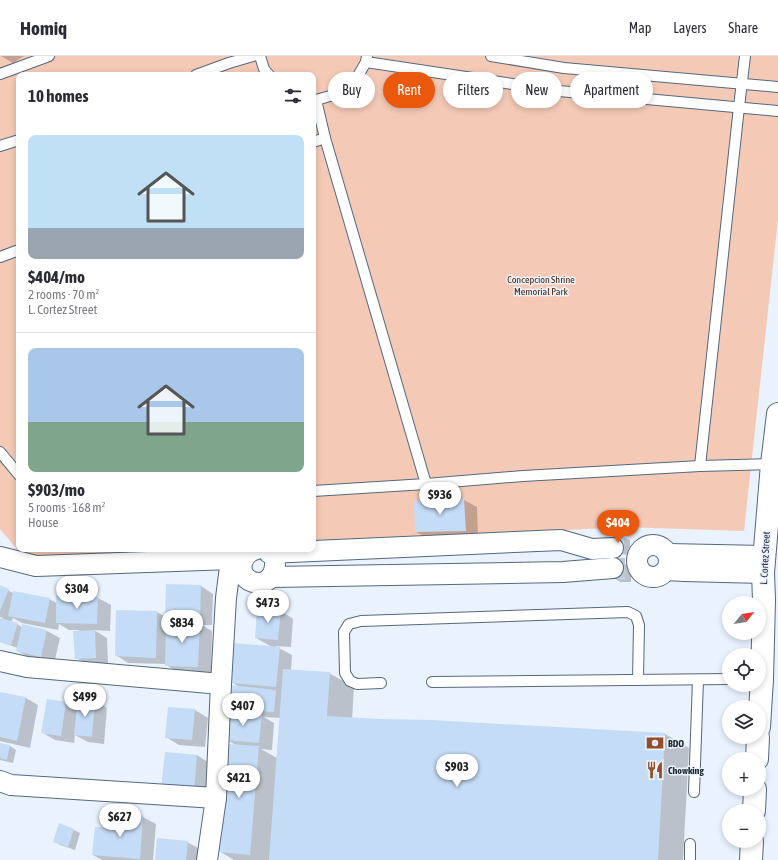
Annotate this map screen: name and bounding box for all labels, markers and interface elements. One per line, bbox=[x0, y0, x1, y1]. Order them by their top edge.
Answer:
text: Homiq bbox=[20, 17, 67, 39]
text: Map bbox=[629, 20, 651, 36]
text: Layers bbox=[673, 20, 706, 36]
text: Share bbox=[728, 20, 758, 36]
chip: Buy bbox=[328, 72, 375, 108]
chip: Rent bbox=[383, 72, 435, 108]
chip: Filters bbox=[443, 72, 503, 108]
chip: New bbox=[511, 72, 562, 108]
chip: Apartment bbox=[570, 72, 653, 108]
icon: filters bbox=[282, 85, 304, 107]
text: 10 homes bbox=[28, 86, 89, 106]
icon: home bbox=[130, 161, 202, 233]
text: $404/mo bbox=[28, 267, 85, 287]
park label: Concepcion Shrine Memorial Park bbox=[507, 274, 575, 297]
text: 2 rooms · 70 m² bbox=[28, 287, 99, 302]
text: L. Cortez Street bbox=[28, 302, 97, 317]
icon: home bbox=[130, 374, 202, 446]
text: $903/mo bbox=[28, 480, 85, 500]
pin: $936 bbox=[416, 482, 464, 516]
text: $936 bbox=[428, 487, 452, 502]
text: 5 rooms · 168 m² bbox=[28, 500, 105, 515]
pin: $404 bbox=[594, 510, 642, 544]
text: House bbox=[28, 515, 58, 530]
text: $404 bbox=[606, 515, 630, 530]
street label: L. Cortez Street bbox=[758, 531, 772, 585]
pin: $304 bbox=[53, 576, 101, 610]
text: $304 bbox=[65, 581, 89, 596]
pin: $473 bbox=[244, 590, 292, 624]
text: $473 bbox=[256, 595, 280, 610]
north arrow bbox=[722, 596, 766, 640]
map controls bbox=[722, 596, 766, 848]
pin: $834 bbox=[158, 610, 206, 644]
text: $834 bbox=[170, 615, 194, 630]
button: locate bbox=[722, 648, 766, 692]
pin: $499 bbox=[61, 684, 109, 718]
text: $499 bbox=[73, 689, 97, 704]
pin: $407 bbox=[219, 693, 267, 727]
text: $407 bbox=[231, 698, 255, 713]
button: layers bbox=[722, 700, 766, 744]
bank icon: BDO bbox=[645, 733, 665, 753]
place label: BDO bbox=[668, 738, 684, 749]
button: + bbox=[722, 752, 766, 796]
pin: $903 bbox=[433, 754, 481, 788]
text: $903 bbox=[445, 759, 469, 774]
restaurant icon: Chowking bbox=[645, 760, 665, 780]
pin: $421 bbox=[215, 765, 263, 799]
place label: Chowking bbox=[668, 765, 704, 776]
text: $421 bbox=[227, 770, 251, 785]
pin: $627 bbox=[96, 804, 144, 838]
button: − bbox=[722, 804, 766, 848]
text: $627 bbox=[108, 809, 132, 824]

